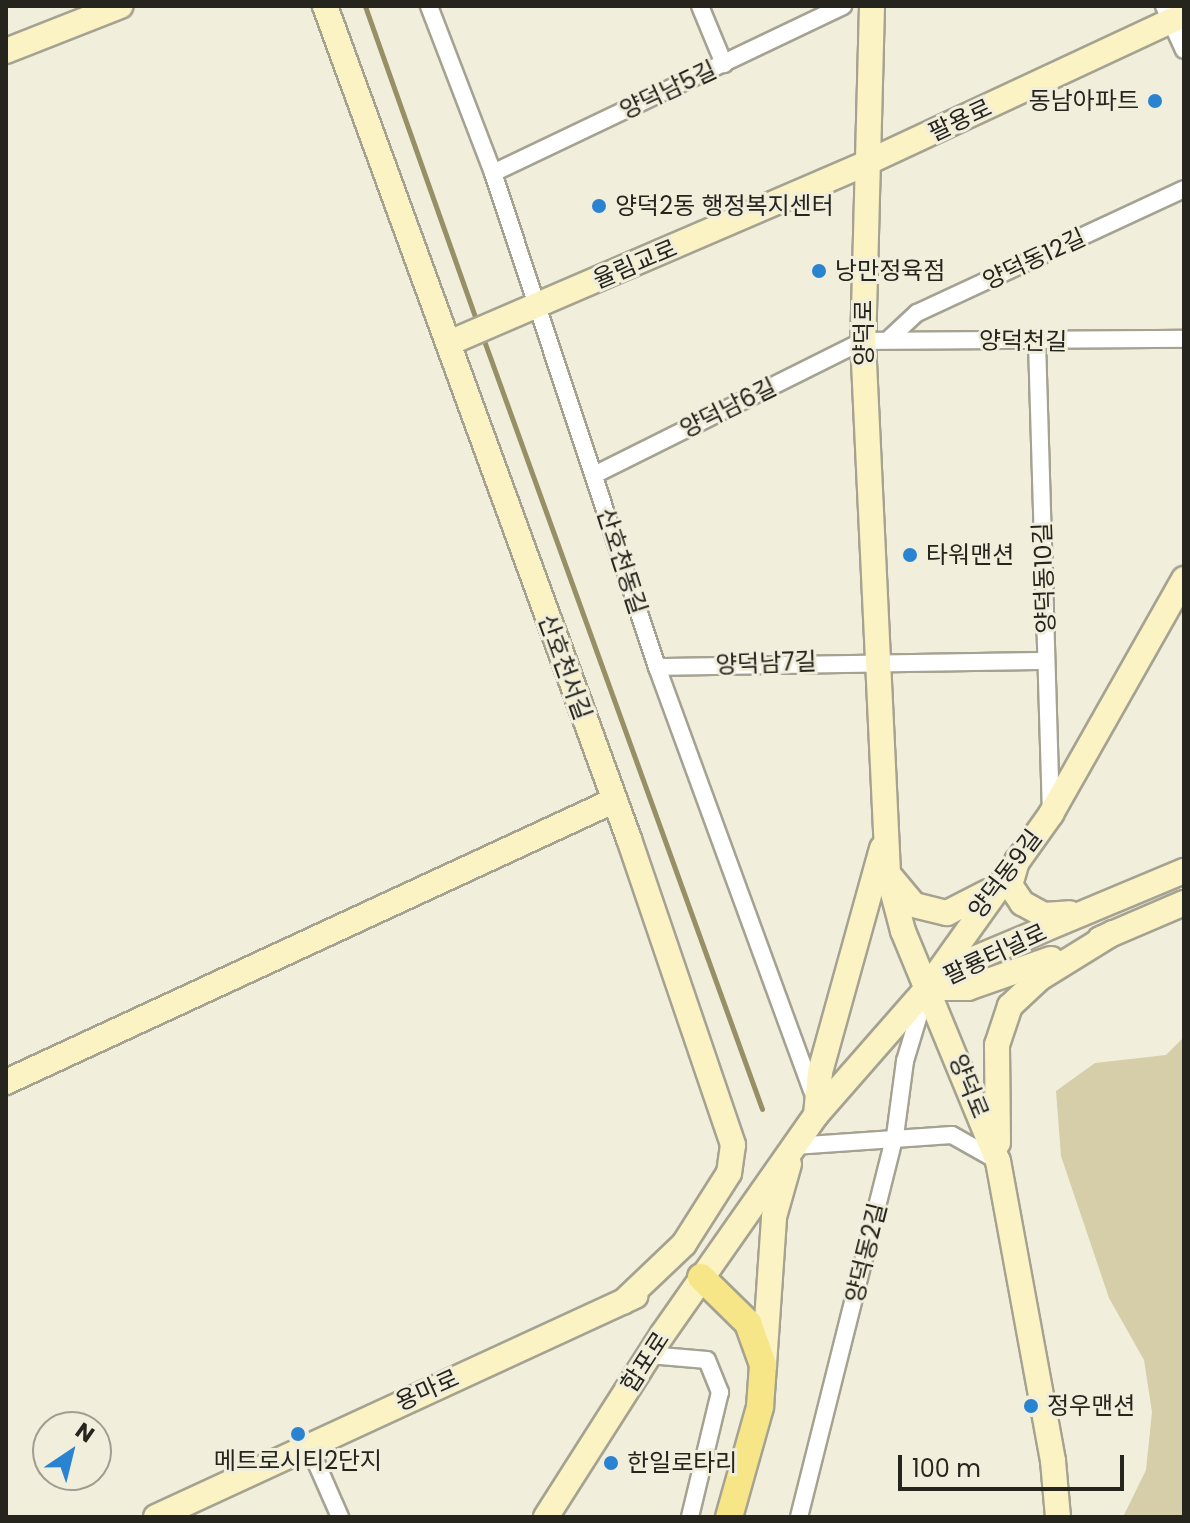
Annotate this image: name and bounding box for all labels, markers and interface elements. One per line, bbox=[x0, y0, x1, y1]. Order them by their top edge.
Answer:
street label: 양덕남5길 bbox=[615, 55, 721, 125]
place label: 동남아파트 bbox=[1029, 87, 1139, 115]
marker: 동남아파트 bbox=[1146, 92, 1164, 110]
street label: 팔용로 bbox=[924, 93, 996, 147]
place label: 양덕2동 행정복지센터 bbox=[615, 192, 834, 220]
marker: 양덕2동 행정복지센터 bbox=[590, 197, 608, 215]
street label: 양덕동12길 bbox=[978, 223, 1090, 295]
street label: 율림교로 bbox=[589, 233, 681, 295]
place label: 낭만정육점 bbox=[835, 257, 945, 285]
marker: 낭만정육점 bbox=[810, 262, 828, 280]
street label: 양덕로 bbox=[850, 300, 878, 366]
street label: 양덕천길 bbox=[979, 326, 1067, 356]
street label: 양덕남6길 bbox=[675, 372, 781, 444]
street label: 산호천동길 bbox=[591, 504, 653, 618]
street label: 양덕동10길 bbox=[1028, 522, 1060, 634]
place label: 타워맨션 bbox=[926, 541, 1014, 569]
marker: 타워맨션 bbox=[901, 546, 919, 564]
street label: 산호천서길 bbox=[533, 610, 597, 724]
street label: 양덕남7길 bbox=[715, 647, 817, 679]
street label: 양덕동9길 bbox=[962, 824, 1048, 924]
street label: 팔룡터널로 bbox=[939, 918, 1051, 990]
street label: 양덕로 bbox=[943, 1050, 995, 1122]
street label: 양덕동2길 bbox=[840, 1200, 892, 1306]
street label: 합포로 bbox=[615, 1326, 675, 1398]
street label: 용마로 bbox=[391, 1363, 463, 1417]
place label: 정우맨션 bbox=[1047, 1392, 1135, 1420]
marker: 정우맨션 bbox=[1022, 1397, 1040, 1415]
north arrow bbox=[32, 1411, 112, 1491]
text: N bbox=[69, 1415, 101, 1450]
marker: 메트로시티2단지 bbox=[289, 1425, 307, 1443]
scale bar bbox=[902, 1439, 1128, 1489]
place label: 메트로시티2단지 bbox=[214, 1447, 382, 1475]
place label: 한일로타리 bbox=[627, 1449, 737, 1477]
text: 100 m bbox=[912, 1452, 981, 1485]
marker: 한일로타리 bbox=[602, 1454, 620, 1472]

